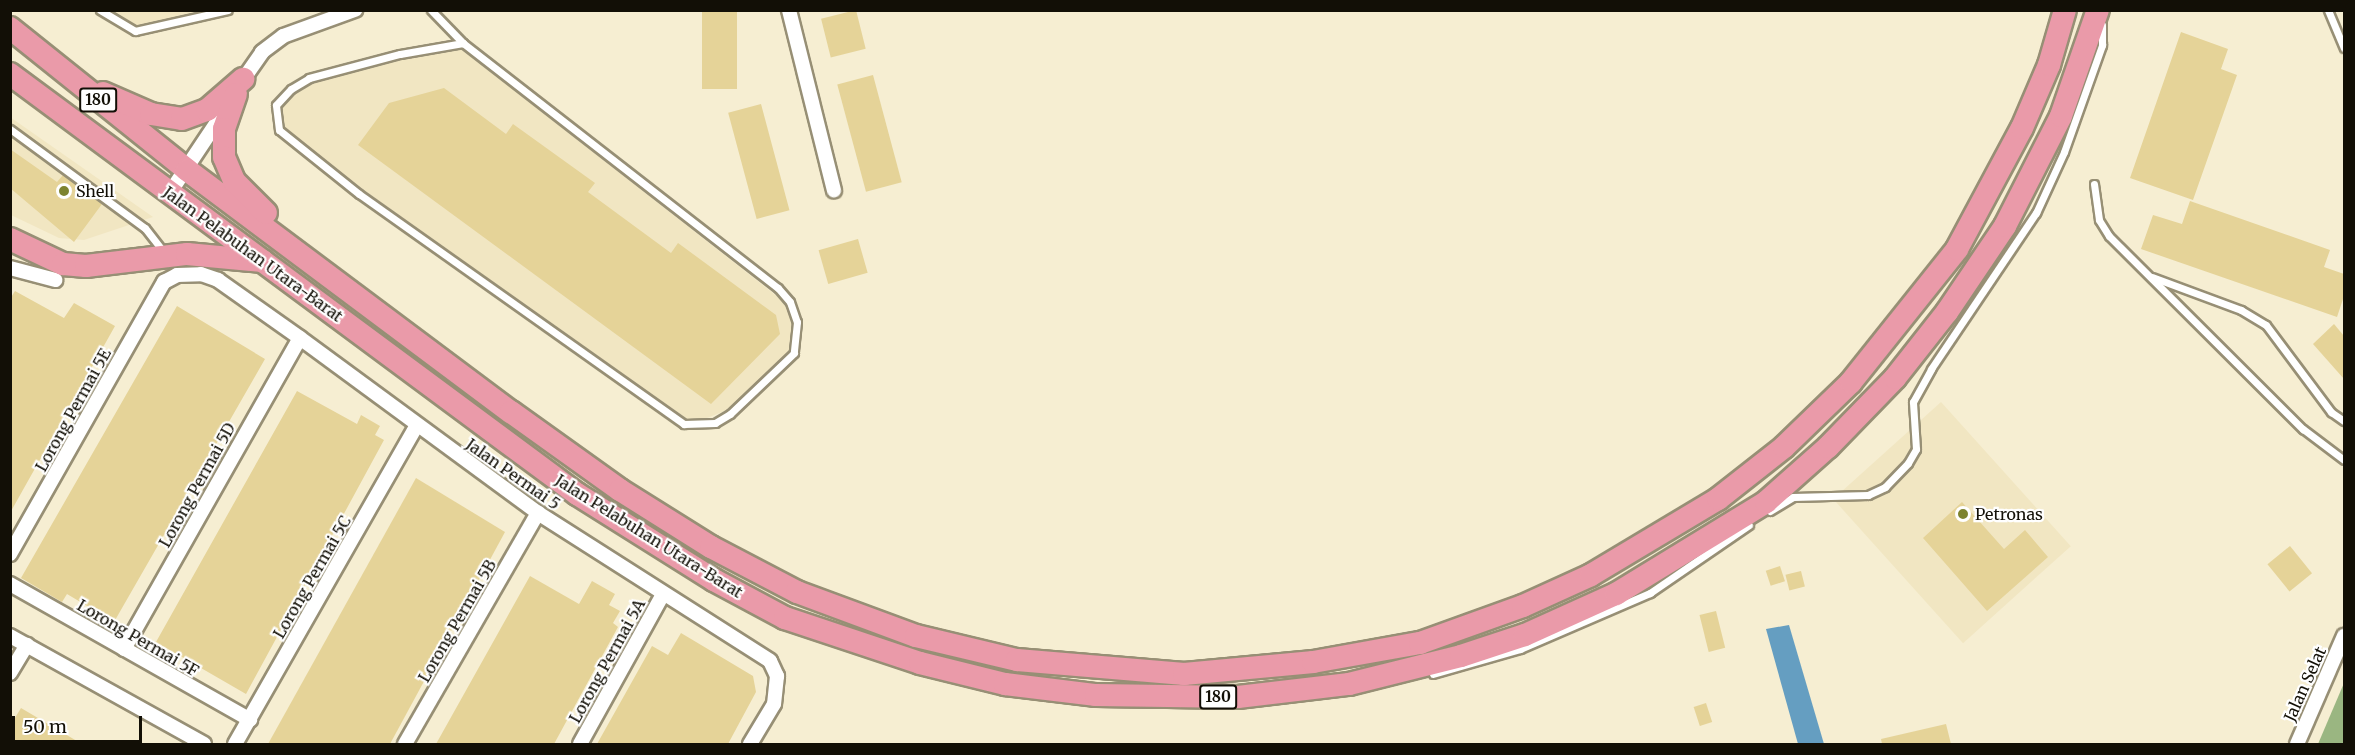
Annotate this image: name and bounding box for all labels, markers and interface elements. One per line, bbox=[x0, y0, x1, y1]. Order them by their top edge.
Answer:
road number: 180 bbox=[78, 88, 118, 112]
place label: Shell bbox=[76, 181, 114, 201]
street label: Jalan Pelabuhan Utara-Barat bbox=[159, 182, 347, 326]
marker: Shell bbox=[57, 184, 71, 198]
street label: Lorong Permai 5E bbox=[31, 345, 115, 475]
street label: Lorong Permai 5D bbox=[155, 419, 239, 551]
street label: Jalan Permai 5 bbox=[462, 434, 564, 514]
street label: Jalan Pelabuhan Utara-Barat bbox=[552, 470, 746, 602]
place label: Petronas bbox=[1975, 504, 2043, 524]
marker: Petronas bbox=[1956, 507, 1970, 521]
street label: Lorong Permai 5C bbox=[269, 512, 355, 642]
street label: Lorong Permai 5B bbox=[414, 556, 500, 686]
street label: Lorong Permai 5F bbox=[74, 595, 202, 681]
street label: Lorong Permai 5A bbox=[565, 596, 649, 726]
street label: Jalan Selat bbox=[2280, 644, 2330, 724]
road number: 180 bbox=[1198, 685, 1238, 709]
scale bar bbox=[15, 704, 146, 742]
text: 50 m bbox=[23, 715, 67, 738]

